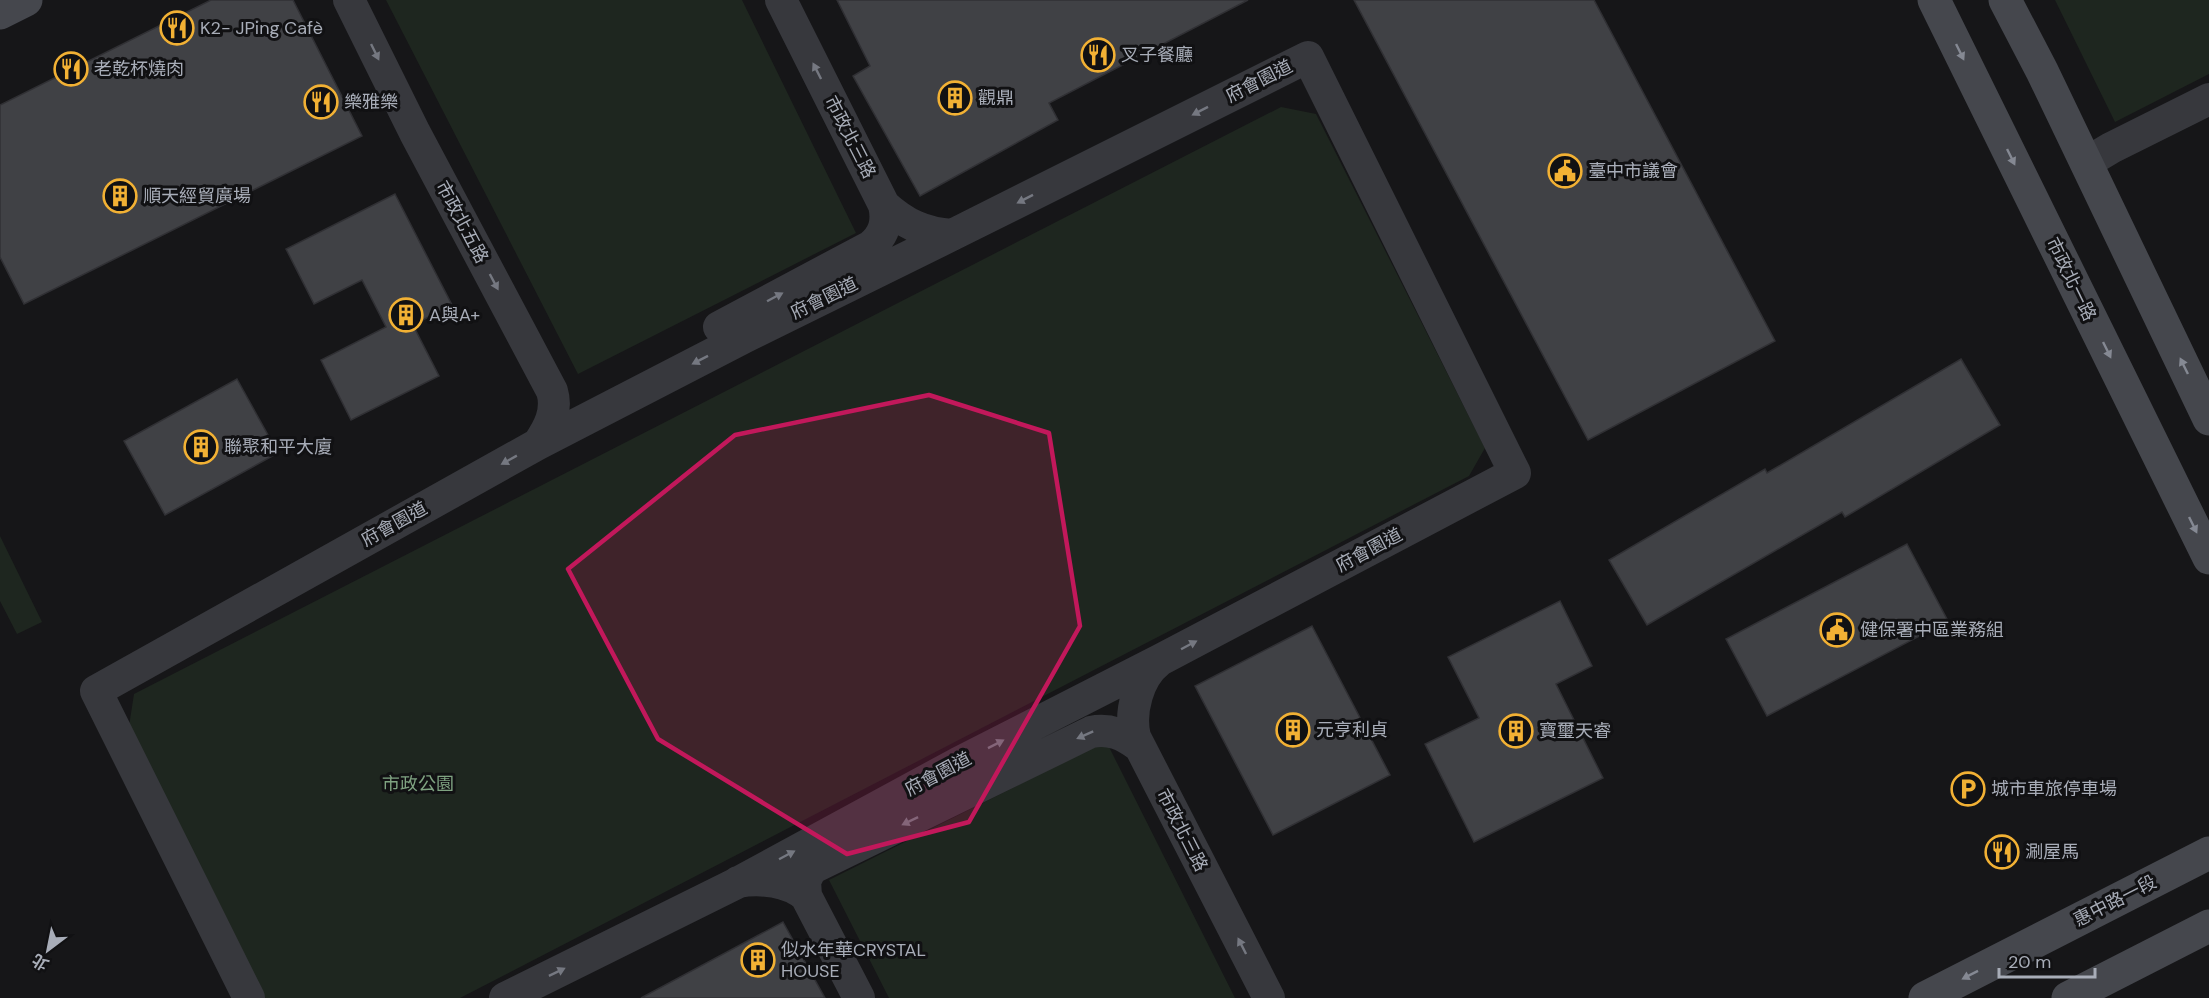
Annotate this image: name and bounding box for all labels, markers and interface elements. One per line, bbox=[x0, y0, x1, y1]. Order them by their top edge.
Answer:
restaurant icon: K2- JPing Cafè bbox=[159, 10, 195, 46]
place label: K2- JPing Cafè bbox=[200, 16, 323, 40]
restaurant icon: 叉子餐廳 bbox=[1080, 37, 1116, 73]
place label: 叉子餐廳 bbox=[1121, 43, 1193, 67]
one-way arrow bbox=[371, 44, 380, 61]
one-way arrow bbox=[1955, 44, 1964, 61]
restaurant icon: 老乾杯燒肉 bbox=[53, 51, 89, 87]
street label: 府會園道 bbox=[1221, 54, 1297, 108]
place label: 老乾杯燒肉 bbox=[94, 57, 184, 81]
one-way arrow bbox=[812, 63, 821, 80]
building icon: 觀鼎 bbox=[937, 80, 973, 116]
restaurant icon: 樂雅樂 bbox=[303, 84, 339, 120]
place label: 觀鼎 bbox=[978, 86, 1014, 110]
place label: 樂雅樂 bbox=[344, 90, 398, 114]
street label: 市政北三路 bbox=[819, 91, 881, 183]
one-way arrow bbox=[1191, 106, 1208, 116]
one-way arrow bbox=[2007, 148, 2016, 165]
public building icon: 臺中市議會 bbox=[1547, 153, 1583, 189]
place label: 臺中市議會 bbox=[1588, 159, 1678, 183]
street label: 市政北五路 bbox=[430, 177, 494, 267]
building icon: 順天經貿廣場 bbox=[102, 178, 138, 214]
place label: 順天經貿廣場 bbox=[143, 184, 251, 208]
one-way arrow bbox=[1017, 194, 1034, 203]
street label: 市政北一路 bbox=[2040, 233, 2102, 325]
street label: 府會園道 bbox=[786, 271, 862, 325]
one-way arrow bbox=[489, 273, 499, 290]
one-way arrow bbox=[767, 292, 784, 302]
building icon: A與A+ bbox=[388, 297, 424, 333]
place label: A與A+ bbox=[429, 303, 480, 327]
one-way arrow bbox=[2102, 342, 2111, 359]
one-way arrow bbox=[692, 355, 709, 365]
one-way arrow bbox=[2179, 357, 2189, 375]
building icon: 聯聚和平大廈 bbox=[183, 429, 219, 465]
place label: 聯聚和平大廈 bbox=[224, 435, 332, 459]
one-way arrow bbox=[500, 455, 517, 465]
street label: 府會園道 bbox=[357, 496, 431, 552]
one-way arrow bbox=[2188, 517, 2198, 534]
street label: 府會園道 bbox=[1332, 523, 1406, 577]
public building icon: 健保署中區業務組 bbox=[1819, 612, 1855, 648]
place label: 健保署中區業務組 bbox=[1860, 618, 2004, 642]
one-way arrow bbox=[1180, 640, 1197, 650]
building icon: 元亨利貞 bbox=[1275, 712, 1311, 748]
building icon: 寶璽天睿 bbox=[1498, 713, 1534, 749]
place label: 元亨利貞 bbox=[1316, 718, 1388, 742]
place label: 寶璽天睿 bbox=[1539, 719, 1611, 743]
one-way arrow bbox=[1077, 731, 1094, 740]
one-way arrow bbox=[988, 739, 1005, 748]
street label: 府會園道 bbox=[901, 747, 975, 801]
parking icon: 城市車旅停車場 bbox=[1950, 771, 1986, 807]
park label: 市政公園 bbox=[382, 772, 454, 796]
place label: 城市車旅停車場 bbox=[1991, 777, 2117, 801]
street label: 市政北三路 bbox=[1151, 784, 1213, 876]
one-way arrow bbox=[902, 817, 919, 826]
restaurant icon: 涮屋馬 bbox=[1984, 834, 2020, 870]
place label: 涮屋馬 bbox=[2025, 840, 2079, 864]
one-way arrow bbox=[779, 850, 796, 860]
street label: 惠中路一段 bbox=[2069, 870, 2161, 932]
north arrow bbox=[18, 920, 78, 980]
one-way arrow bbox=[1237, 937, 1247, 954]
place label: 似水年華CRYSTAL HOUSE bbox=[781, 938, 926, 983]
scale bar bbox=[1999, 941, 2095, 979]
building icon: 似水年華CRYSTAL HOUSE bbox=[740, 942, 776, 978]
text: 北 bbox=[28, 949, 53, 975]
text: 20 m bbox=[2008, 950, 2051, 974]
one-way arrow bbox=[549, 967, 566, 977]
one-way arrow bbox=[1961, 970, 1978, 980]

